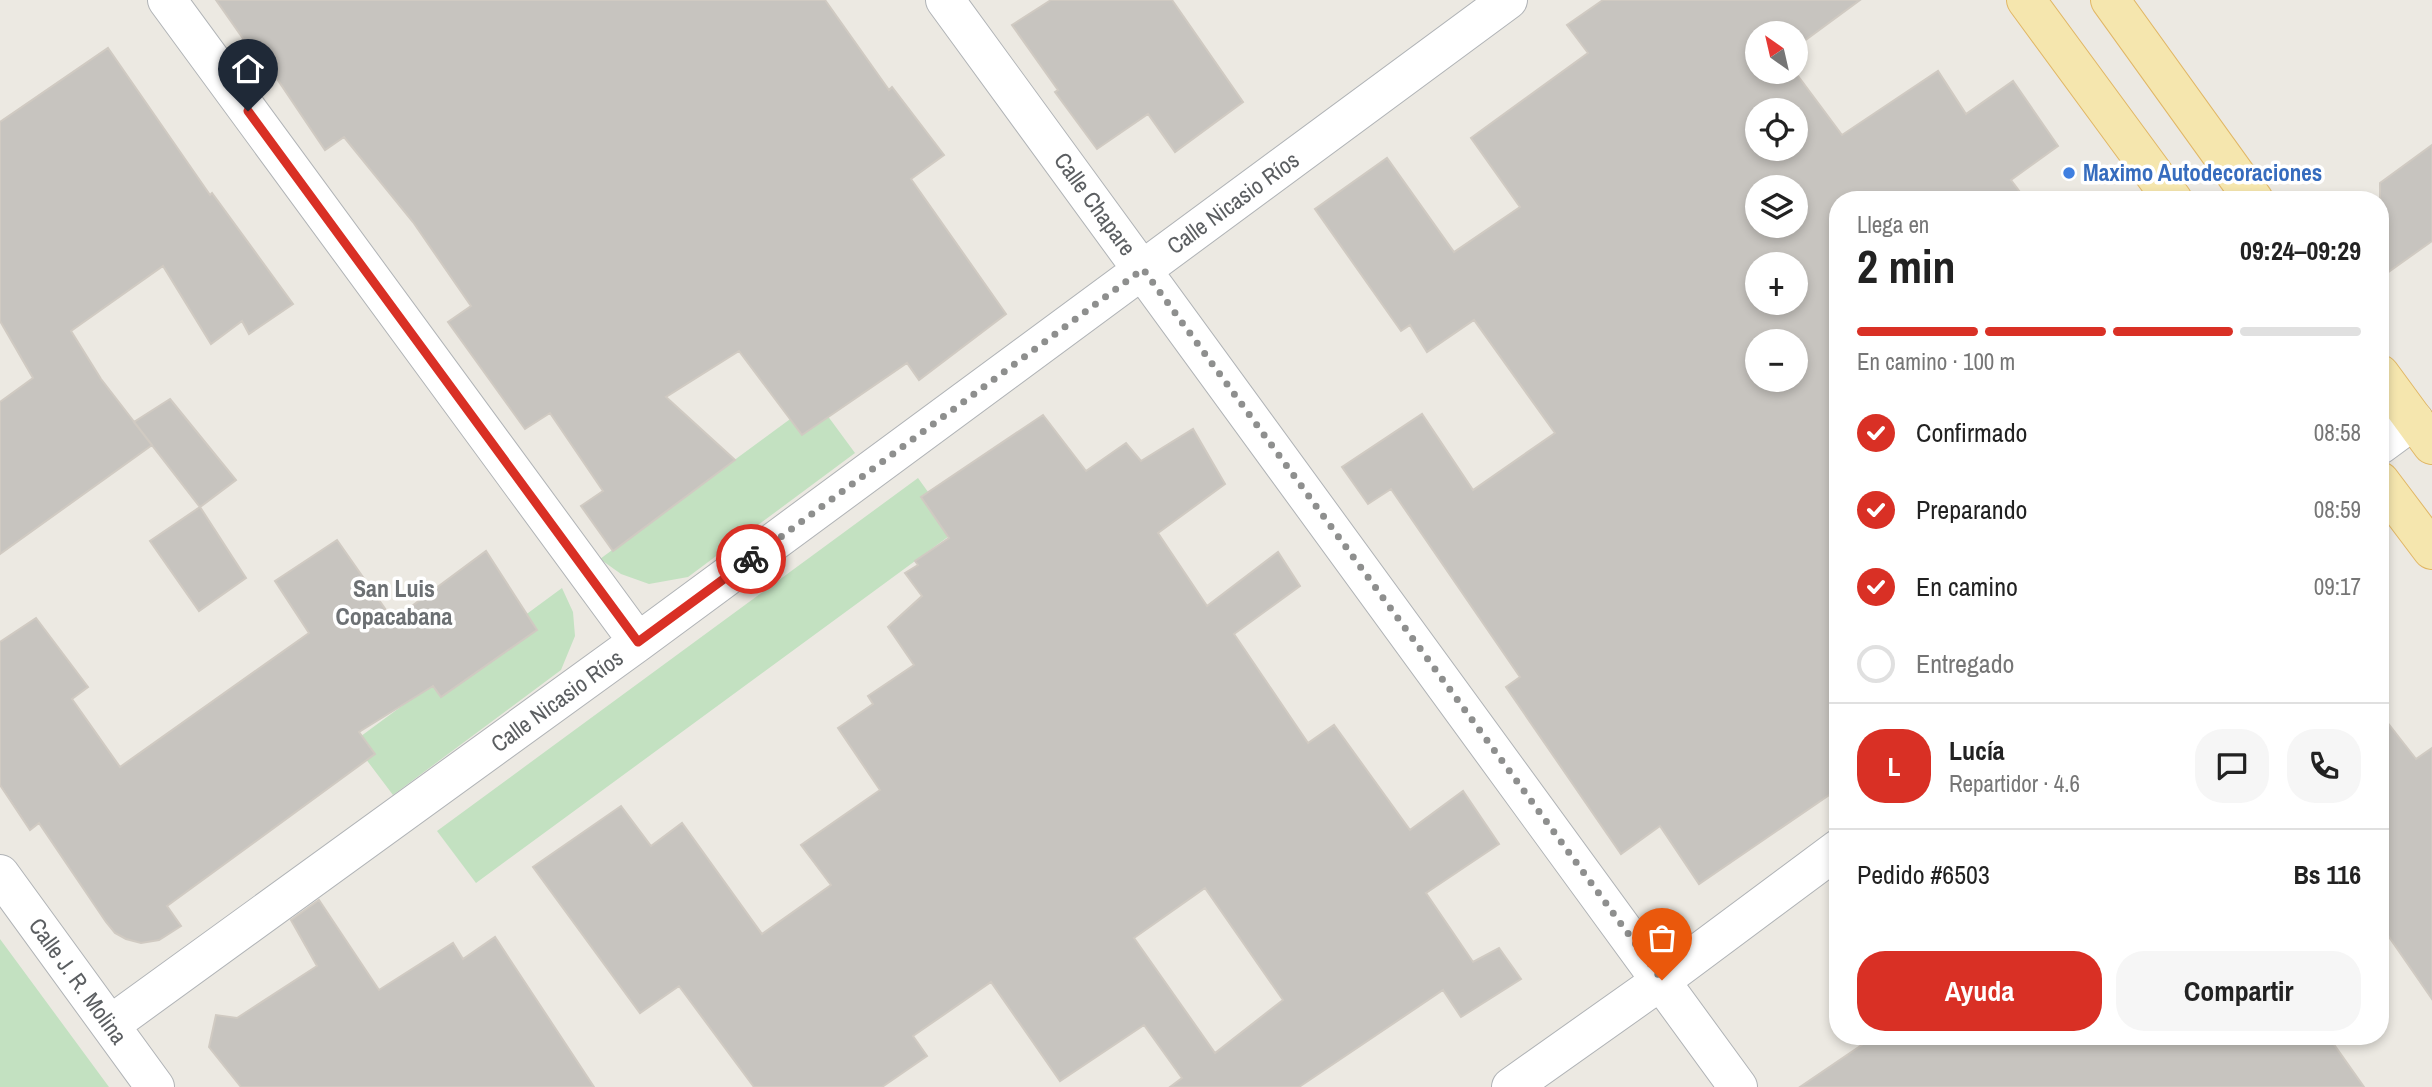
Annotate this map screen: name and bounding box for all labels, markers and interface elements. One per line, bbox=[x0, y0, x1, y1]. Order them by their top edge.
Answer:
north arrow bbox=[1745, 21, 1808, 84]
map controls bbox=[1745, 21, 1808, 392]
pin bbox=[218, 39, 278, 111]
icon: home bbox=[229, 50, 267, 88]
button: locate bbox=[1745, 98, 1808, 161]
street label: Calle Nicasio Ríos bbox=[1160, 144, 1305, 261]
street label: Calle Chapare bbox=[1047, 146, 1143, 262]
place label: Maximo Autodecoraciones bbox=[2083, 157, 2322, 188]
marker: Maximo Autodecoraciones bbox=[2061, 165, 2077, 181]
button: layers bbox=[1745, 175, 1808, 238]
text: Llega en bbox=[1857, 209, 1929, 240]
text: 09:24–09:29 bbox=[2240, 233, 2361, 268]
text: 2 min bbox=[1857, 235, 1956, 297]
button: + bbox=[1745, 252, 1808, 315]
button: − bbox=[1745, 329, 1808, 392]
text: En camino · 100 m bbox=[1857, 346, 2015, 377]
icon: check bbox=[1857, 414, 1895, 452]
text: Confirmado bbox=[1916, 415, 2027, 450]
text: 08:58 bbox=[2314, 417, 2361, 448]
icon: check bbox=[1857, 491, 1895, 529]
text: Preparando bbox=[1916, 492, 2027, 527]
text: 08:59 bbox=[2314, 494, 2361, 525]
courier bbox=[716, 524, 786, 594]
icon: bike bbox=[732, 540, 770, 578]
icon: check bbox=[1857, 568, 1895, 606]
text: En camino bbox=[1916, 569, 2018, 604]
text: 09:17 bbox=[2314, 571, 2361, 602]
district label: San Luis Copacabana bbox=[335, 572, 453, 632]
street label: Calle Nicasio Ríos bbox=[484, 642, 629, 759]
text: Entregado bbox=[1916, 646, 2014, 681]
button: chat bbox=[2195, 729, 2269, 803]
button: phone bbox=[2287, 729, 2361, 803]
text: Lucía bbox=[1949, 733, 2005, 768]
text: L bbox=[1887, 749, 1901, 784]
text: Repartidor · 4.6 bbox=[1949, 768, 2080, 799]
text: Pedido #6503 bbox=[1857, 857, 1990, 892]
text: Bs 116 bbox=[2293, 857, 2361, 892]
pin bbox=[1632, 908, 1692, 980]
street label: Calle J. R. Molina bbox=[22, 911, 135, 1050]
icon: bag bbox=[1643, 919, 1681, 957]
button: Ayuda bbox=[1857, 951, 2102, 1031]
button: Compartir bbox=[2116, 951, 2361, 1031]

